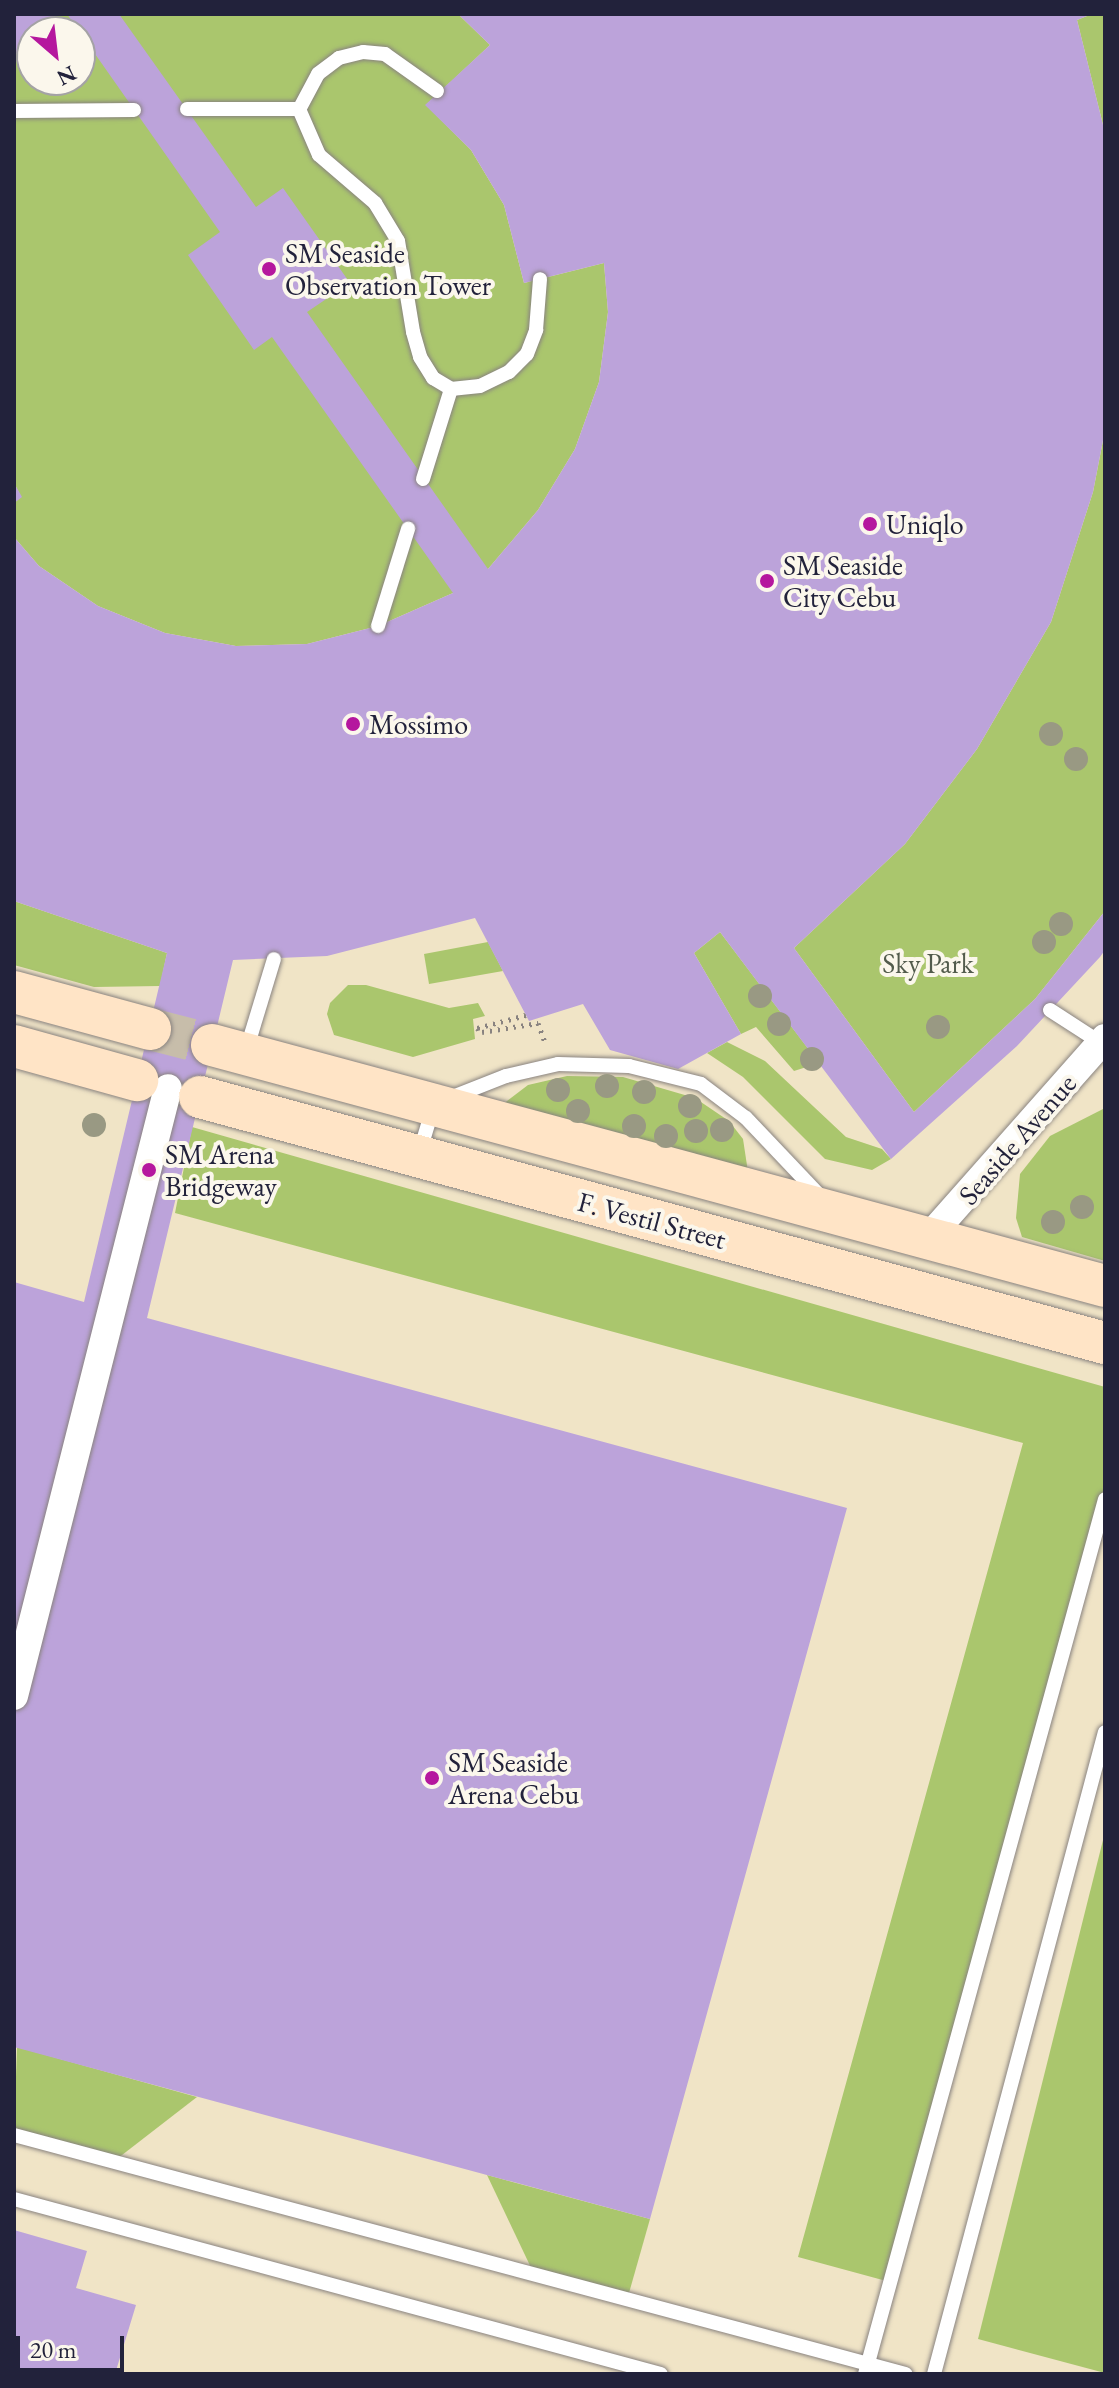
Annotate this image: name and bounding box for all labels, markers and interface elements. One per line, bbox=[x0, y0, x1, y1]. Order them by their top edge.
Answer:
north arrow bbox=[16, 16, 96, 96]
text: N bbox=[52, 59, 81, 93]
place label: SM Seaside Observation Tower bbox=[285, 236, 491, 302]
marker: SM Seaside Observation Tower bbox=[260, 260, 278, 278]
place label: Uniqlo bbox=[886, 507, 964, 541]
marker: Uniqlo bbox=[861, 515, 879, 533]
place label: SM Seaside City Cebu bbox=[783, 548, 903, 614]
marker: SM Seaside City Cebu bbox=[758, 572, 776, 590]
place label: Mossimo bbox=[369, 707, 468, 741]
marker: Mossimo bbox=[344, 715, 362, 733]
park label: Sky Park bbox=[882, 946, 974, 980]
street label: Seaside Avenue bbox=[951, 1067, 1083, 1211]
place label: SM Arena Bridgeway bbox=[165, 1137, 277, 1203]
marker: SM Arena Bridgeway bbox=[140, 1161, 158, 1179]
street label: F. Vestil Street bbox=[574, 1184, 730, 1256]
place label: SM Seaside Arena Cebu bbox=[448, 1745, 579, 1811]
marker: SM Seaside Arena Cebu bbox=[423, 1769, 441, 1787]
scale bar bbox=[20, 2320, 128, 2370]
text: 20 m bbox=[30, 2334, 77, 2365]

